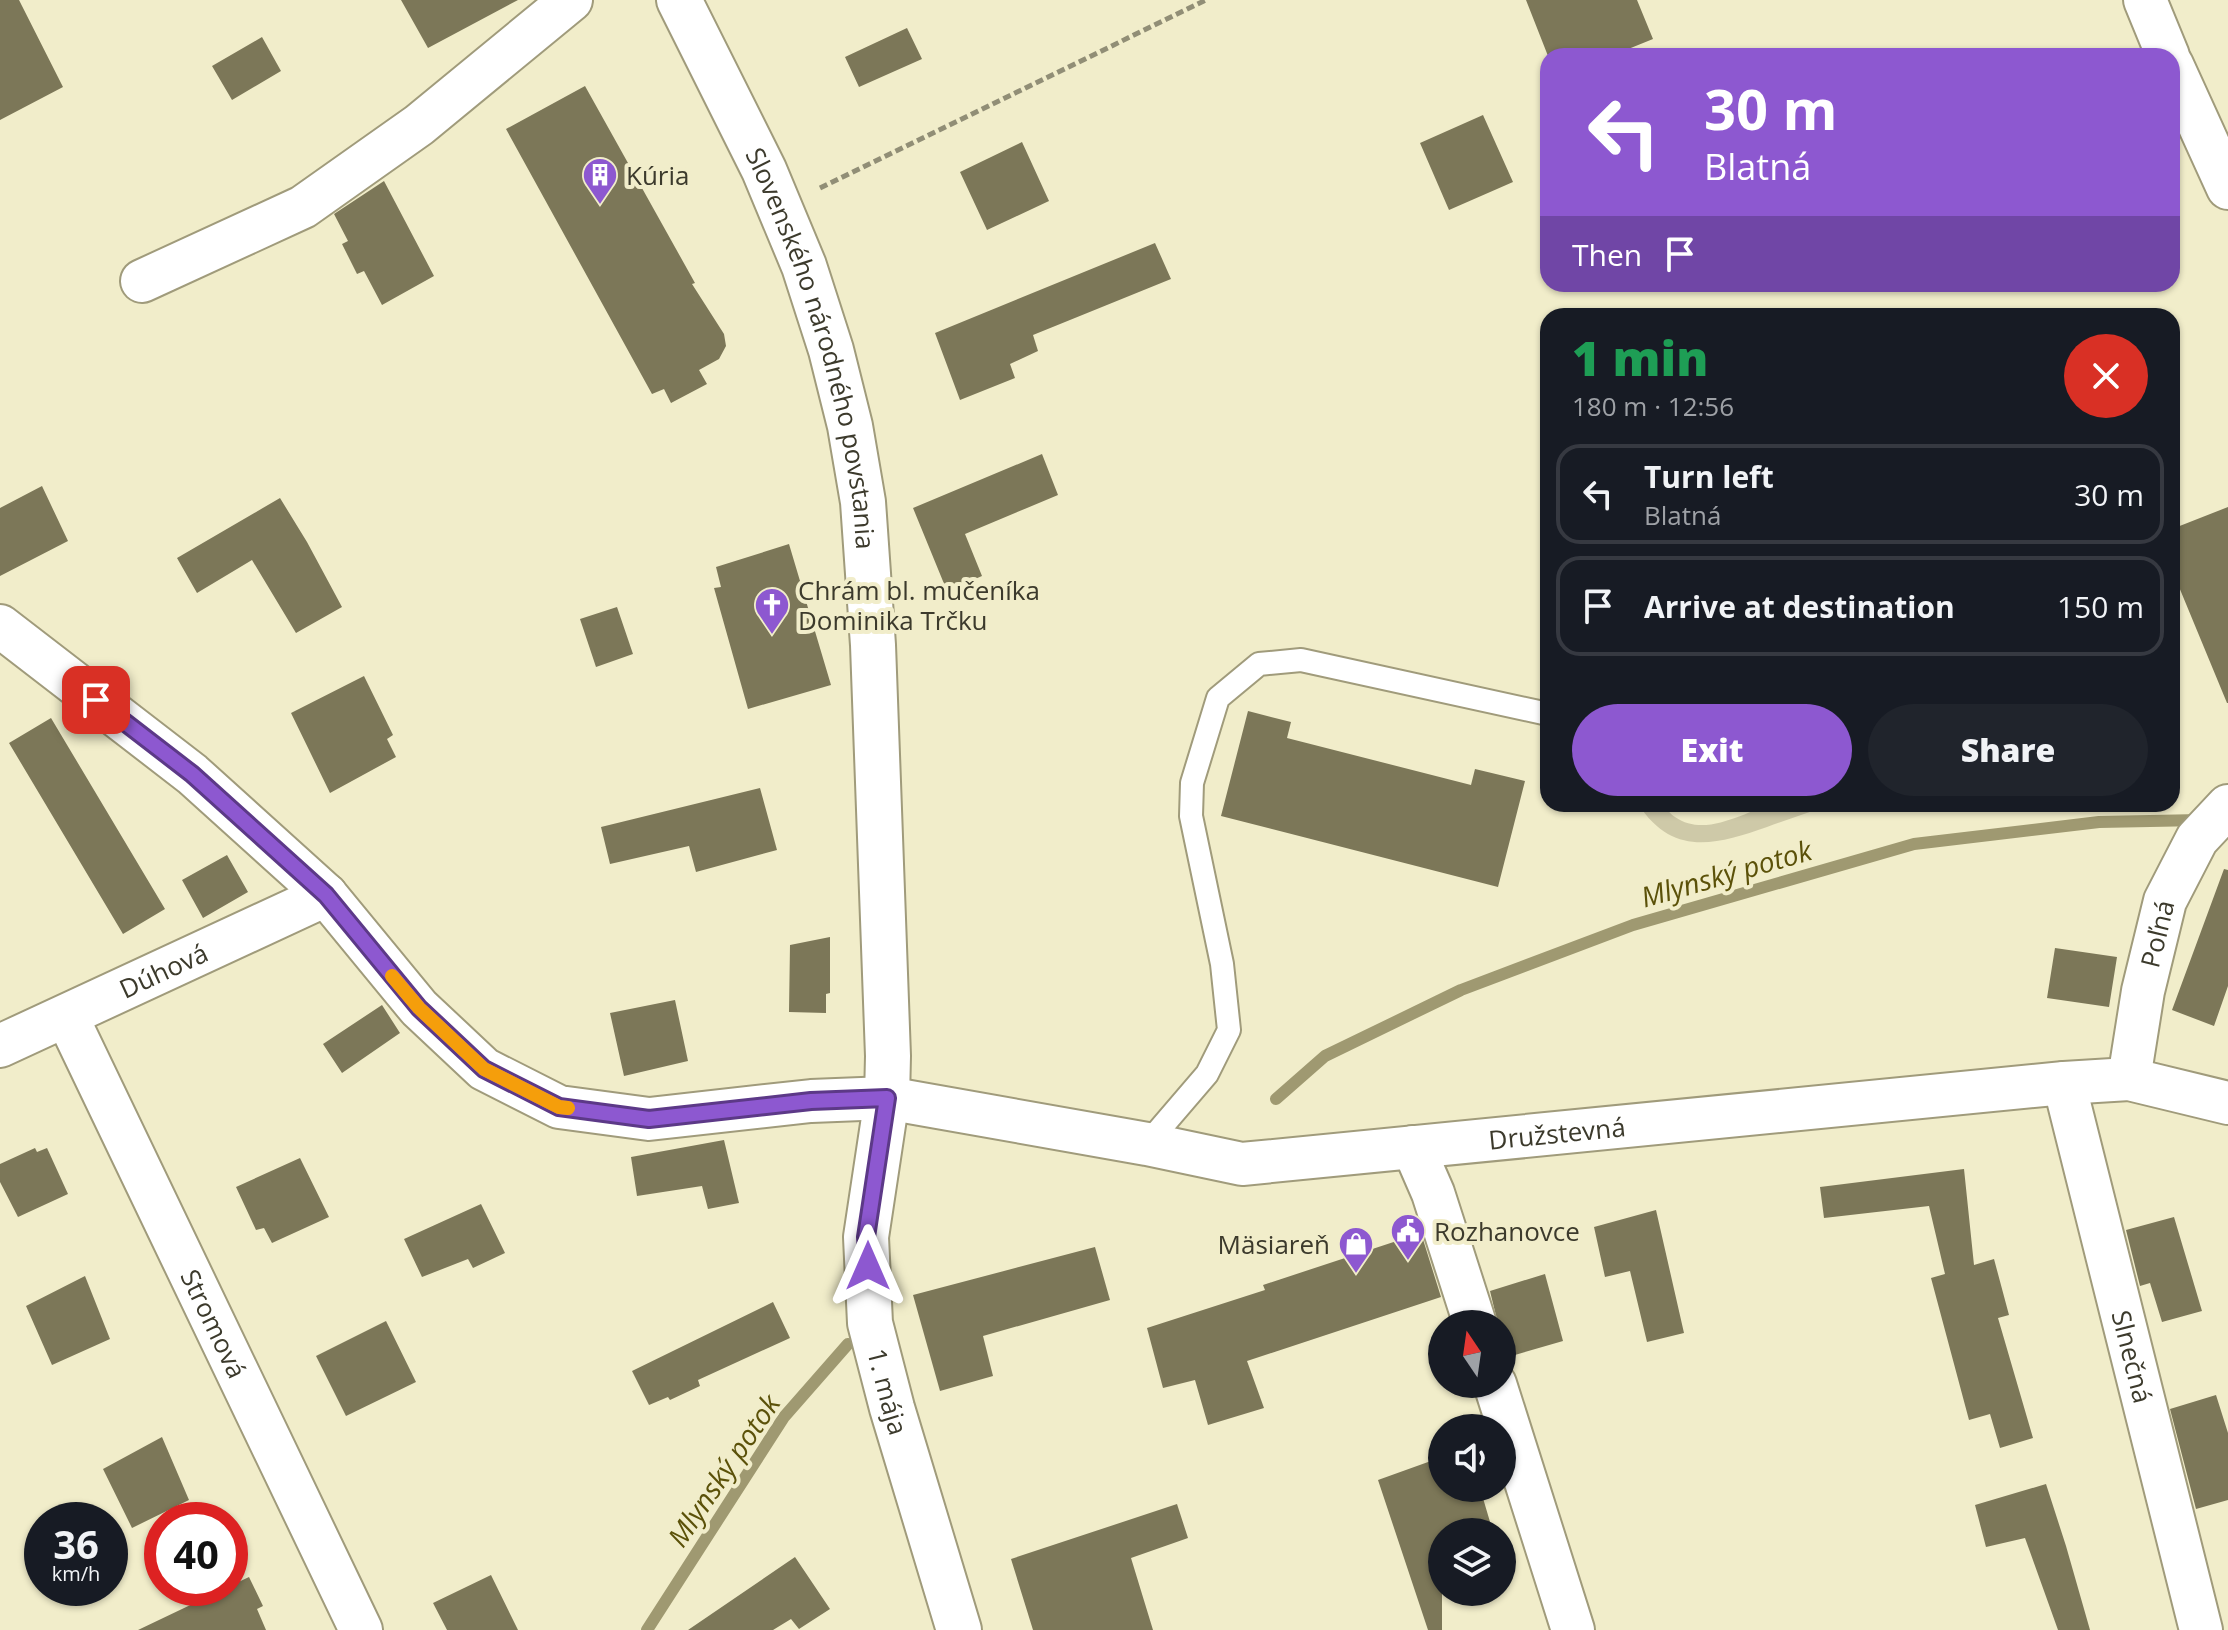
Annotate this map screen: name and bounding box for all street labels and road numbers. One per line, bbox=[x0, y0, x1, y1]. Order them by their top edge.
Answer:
street label: Slovenského národného povstania bbox=[738, 141, 884, 551]
street label: Poľná bbox=[2131, 896, 2183, 971]
street label: Dúhová bbox=[113, 934, 213, 1006]
street label: Družstevná bbox=[1487, 1108, 1627, 1158]
street label: Stromová bbox=[173, 1263, 256, 1384]
street label: Slnečná bbox=[2104, 1306, 2161, 1407]
street label: 1. mája bbox=[859, 1345, 917, 1439]

